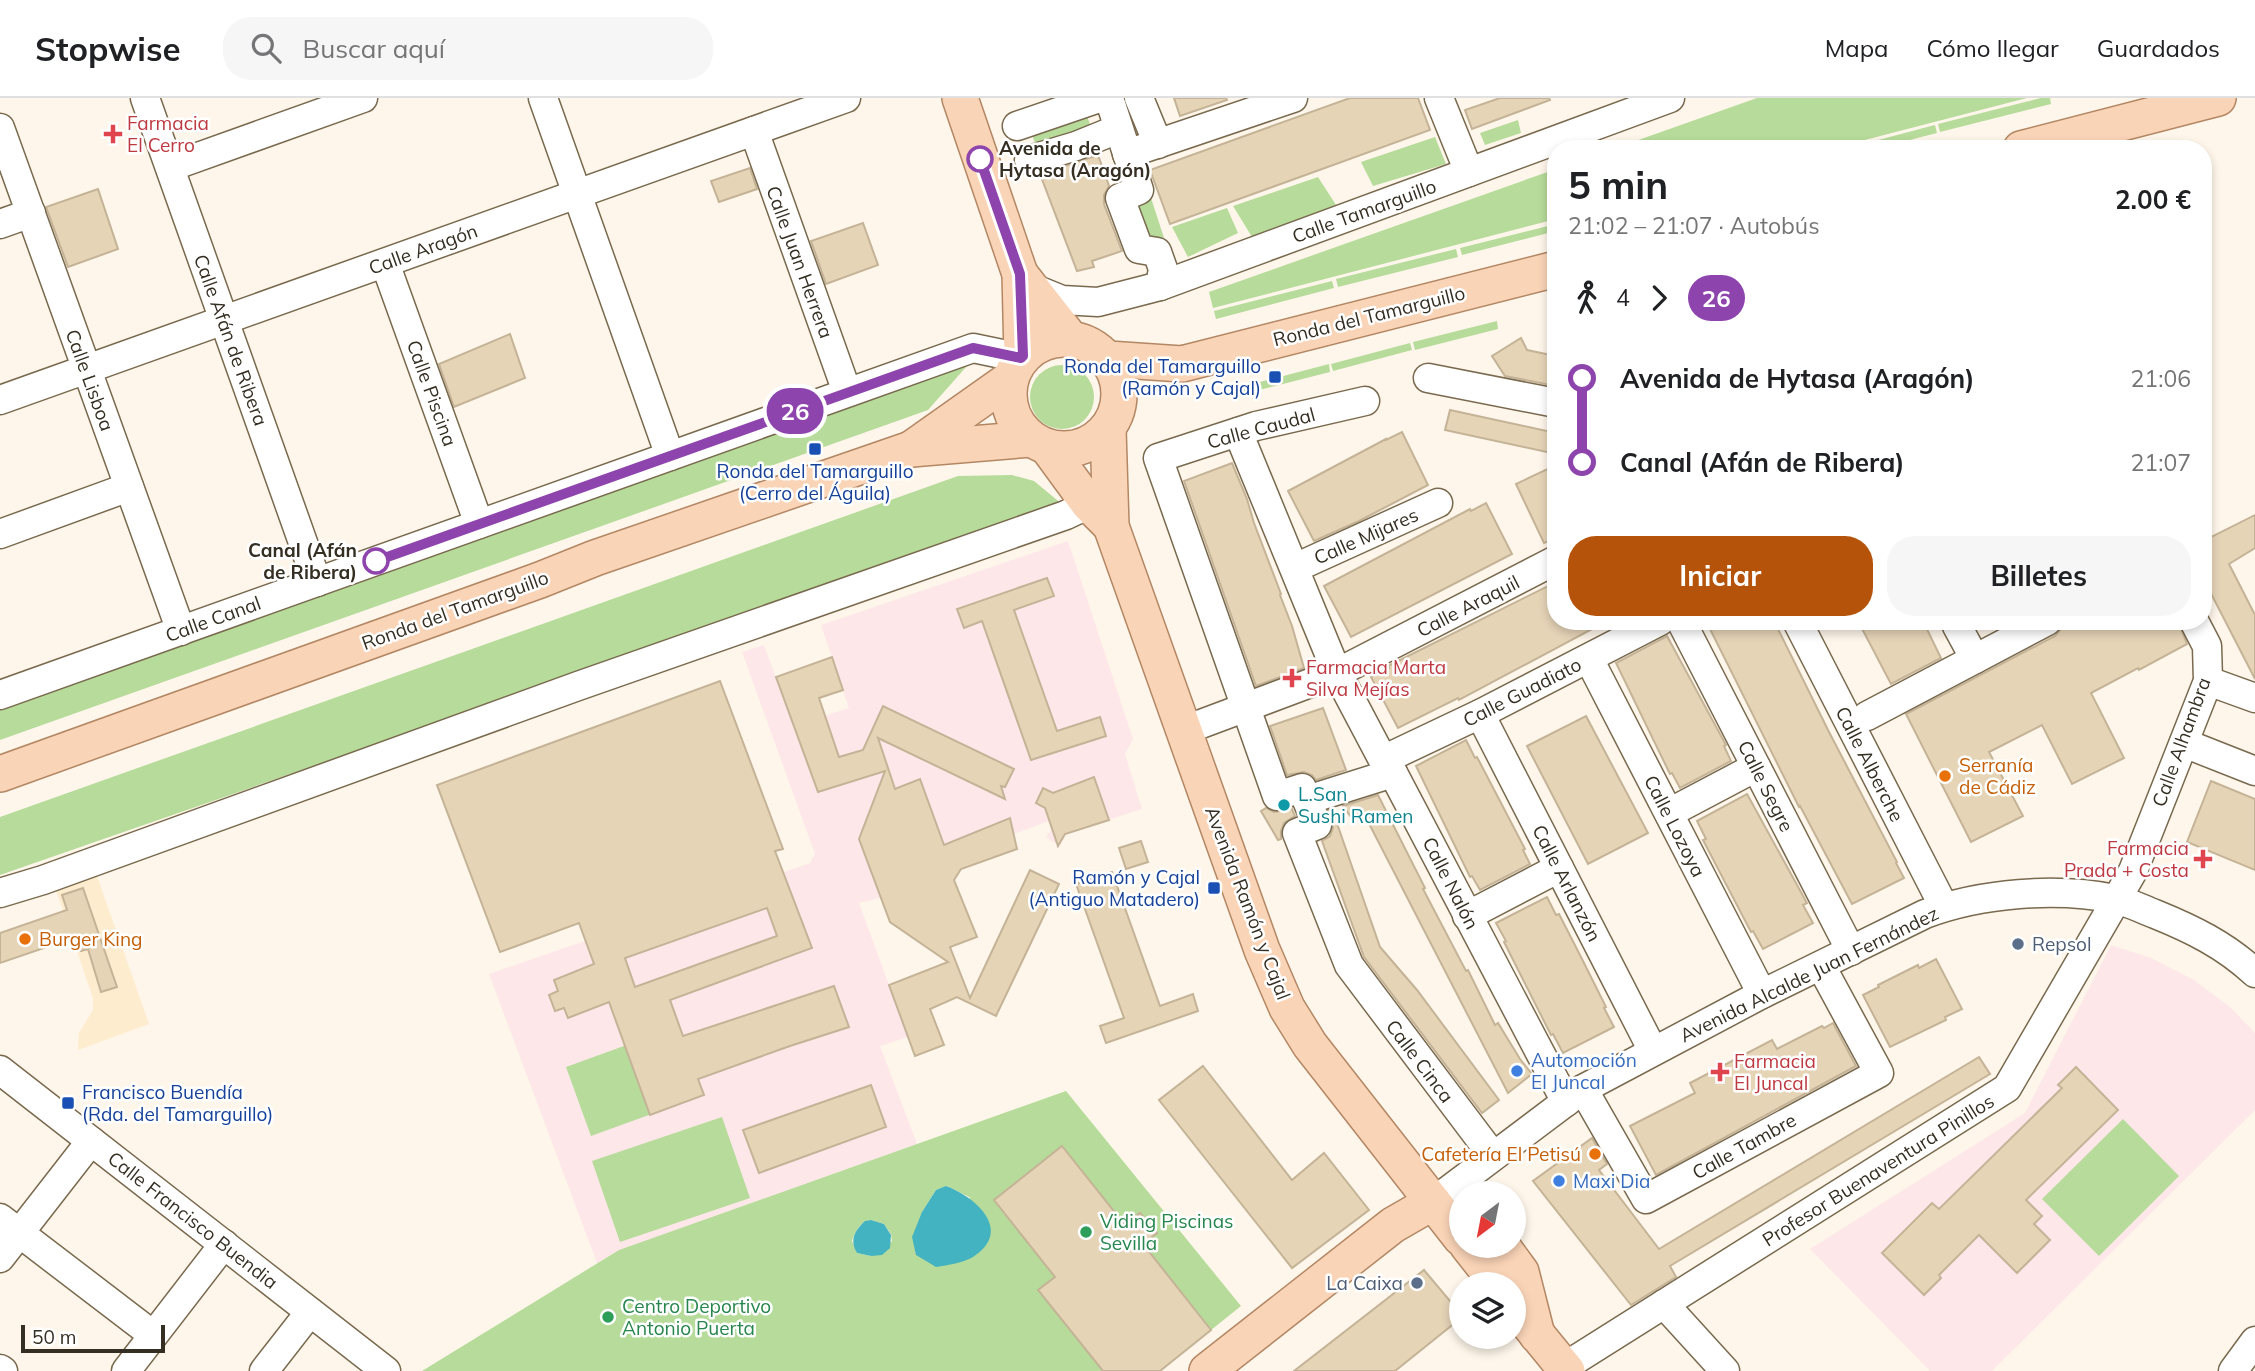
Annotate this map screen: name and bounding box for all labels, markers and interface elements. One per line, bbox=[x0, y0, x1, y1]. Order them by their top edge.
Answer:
search box bbox=[223, 17, 713, 80]
text: Stopwise bbox=[35, 28, 181, 69]
icon: search bbox=[247, 29, 285, 67]
text: Buscar aquí bbox=[303, 32, 445, 65]
text: Mapa bbox=[1825, 33, 1888, 63]
text: Cómo llegar bbox=[1926, 33, 2059, 63]
text: Guardados bbox=[2097, 33, 2220, 63]
place label: Farmacia El Cerro bbox=[127, 111, 209, 157]
marker: Farmacia El Cerro bbox=[105, 126, 121, 142]
place label: Avenida de Hytasa (Aragón) bbox=[999, 136, 1151, 182]
marker: Avenida de Hytasa (Aragón) bbox=[967, 146, 993, 172]
text: 5 min bbox=[1568, 161, 1668, 209]
street label: Calle Tamarguillo bbox=[1289, 174, 1439, 248]
street label: Calle Juan Herrera bbox=[761, 183, 839, 341]
text: 2.00 € bbox=[2115, 183, 2191, 216]
text: 21:02 – 21:07 · Autobús bbox=[1568, 211, 1820, 240]
street label: Calle Aragón bbox=[365, 218, 481, 280]
street label: Calle Afán de Ribera bbox=[189, 251, 273, 429]
icon: walk bbox=[1568, 279, 1606, 317]
icon: forward bbox=[1640, 279, 1678, 317]
street label: Ronda del Tamarguillo bbox=[1271, 281, 1467, 351]
text: 4 bbox=[1616, 283, 1630, 312]
text: 26 bbox=[1702, 283, 1731, 313]
street label: Calle Lisboa bbox=[61, 326, 119, 434]
street label: Calle Piscina bbox=[402, 337, 462, 449]
place label: Ronda del Tamarguillo (Ramón y Cajal) bbox=[1064, 354, 1261, 400]
text: Avenida de Hytasa (Aragón) bbox=[1620, 362, 1975, 395]
text: 21:06 bbox=[2131, 364, 2191, 393]
marker: Ronda del Tamarguillo (Ramón y Cajal) bbox=[1267, 369, 1283, 385]
line badge: 26 bbox=[764, 388, 826, 434]
text: 26 bbox=[781, 396, 809, 426]
street label: Calle Caudal bbox=[1204, 402, 1318, 454]
marker: Ronda del Tamarguillo (Cerro del Águila) bbox=[807, 441, 823, 457]
text: Canal (Afán de Ribera) bbox=[1620, 446, 1905, 479]
text: 21:07 bbox=[2131, 448, 2191, 477]
place label: Ronda del Tamarguillo (Cerro del Águila) bbox=[716, 459, 914, 505]
street label: Calle Mijares bbox=[1310, 502, 1422, 570]
button: Iniciar bbox=[1568, 536, 1873, 616]
button: Billetes bbox=[1887, 536, 2191, 616]
place label: Canal (Afán de Ribera) bbox=[248, 538, 357, 584]
marker: Canal (Afán de Ribera) bbox=[363, 548, 389, 574]
street label: Ronda del Tamarguillo bbox=[358, 565, 552, 655]
street label: Calle Araquil bbox=[1413, 570, 1523, 642]
street label: Calle Canal bbox=[162, 591, 264, 647]
street label: Calle Guadiato bbox=[1459, 652, 1585, 732]
place label: Farmacia Marta Silva Mejías bbox=[1306, 655, 1446, 701]
marker: Farmacia Marta Silva Mejías bbox=[1284, 670, 1300, 686]
street label: Calle Alhambra bbox=[2147, 674, 2215, 810]
street label: Calle Alberche bbox=[1831, 702, 1909, 826]
street label: Calle Segre bbox=[1733, 736, 1799, 836]
place label: Serranía de Cádiz bbox=[1959, 753, 2036, 799]
marker: Serranía de Cádiz bbox=[1937, 768, 1953, 784]
street label: Calle Lozoya bbox=[1639, 771, 1711, 881]
place label: L.San Sushi Ramen bbox=[1298, 782, 1414, 828]
marker: L.San Sushi Ramen bbox=[1276, 797, 1292, 813]
street label: Avenida Ramón y Cajal bbox=[1200, 803, 1296, 1003]
street label: Calle Arlanzón bbox=[1527, 821, 1607, 945]
street label: Calle Nalón bbox=[1417, 833, 1485, 933]
place label: Farmacia Prada + Costa bbox=[2064, 836, 2189, 882]
marker: Farmacia Prada + Costa bbox=[2195, 851, 2211, 867]
place label: Ramón y Cajal (Antiguo Matadero) bbox=[1028, 865, 1200, 911]
marker: Ramón y Cajal (Antiguo Matadero) bbox=[1206, 880, 1222, 896]
street label: Avenida Alcalde Juan Fernández bbox=[1676, 901, 1942, 1047]
place label: Burger King bbox=[39, 927, 142, 951]
marker: Burger King bbox=[17, 931, 33, 947]
place label: Repsol bbox=[2032, 932, 2091, 956]
marker: Repsol bbox=[2010, 936, 2026, 952]
street label: Calle Cinca bbox=[1381, 1015, 1459, 1107]
place label: Automoción El Juncal bbox=[1531, 1048, 1637, 1094]
place label: Farmacia El Juncal bbox=[1734, 1049, 1816, 1095]
marker: Automoción El Juncal bbox=[1509, 1063, 1525, 1079]
marker: Farmacia El Juncal bbox=[1712, 1064, 1728, 1080]
place label: Francisco Buendía (Rda. del Tamarguillo) bbox=[82, 1080, 273, 1126]
street label: Profesor Buenaventura Pinillos bbox=[1758, 1089, 1998, 1251]
marker: Francisco Buendía (Rda. del Tamarguillo) bbox=[60, 1095, 76, 1111]
street label: Calle Tambre bbox=[1688, 1108, 1800, 1184]
place label: Cafetería El Petisú bbox=[1421, 1142, 1581, 1166]
street label: Calle Francisco Buendia bbox=[103, 1146, 283, 1294]
marker: Cafetería El Petisú bbox=[1587, 1146, 1603, 1162]
place label: Maxi Dia bbox=[1573, 1169, 1650, 1193]
marker: Maxi Dia bbox=[1551, 1173, 1567, 1189]
north arrow bbox=[1449, 1181, 1526, 1258]
map controls bbox=[1449, 1181, 1526, 1349]
place label: Viding Piscinas Sevilla bbox=[1100, 1209, 1233, 1255]
marker: Viding Piscinas Sevilla bbox=[1078, 1224, 1094, 1240]
place label: La Caixa bbox=[1326, 1271, 1403, 1295]
button: layers bbox=[1449, 1272, 1526, 1349]
marker: La Caixa bbox=[1409, 1275, 1425, 1291]
place label: Centro Deportivo Antonio Puerta bbox=[622, 1294, 771, 1340]
marker: Centro Deportivo Antonio Puerta bbox=[600, 1309, 616, 1325]
scale bar bbox=[21, 1322, 164, 1354]
text: 50 m bbox=[32, 1325, 76, 1349]

